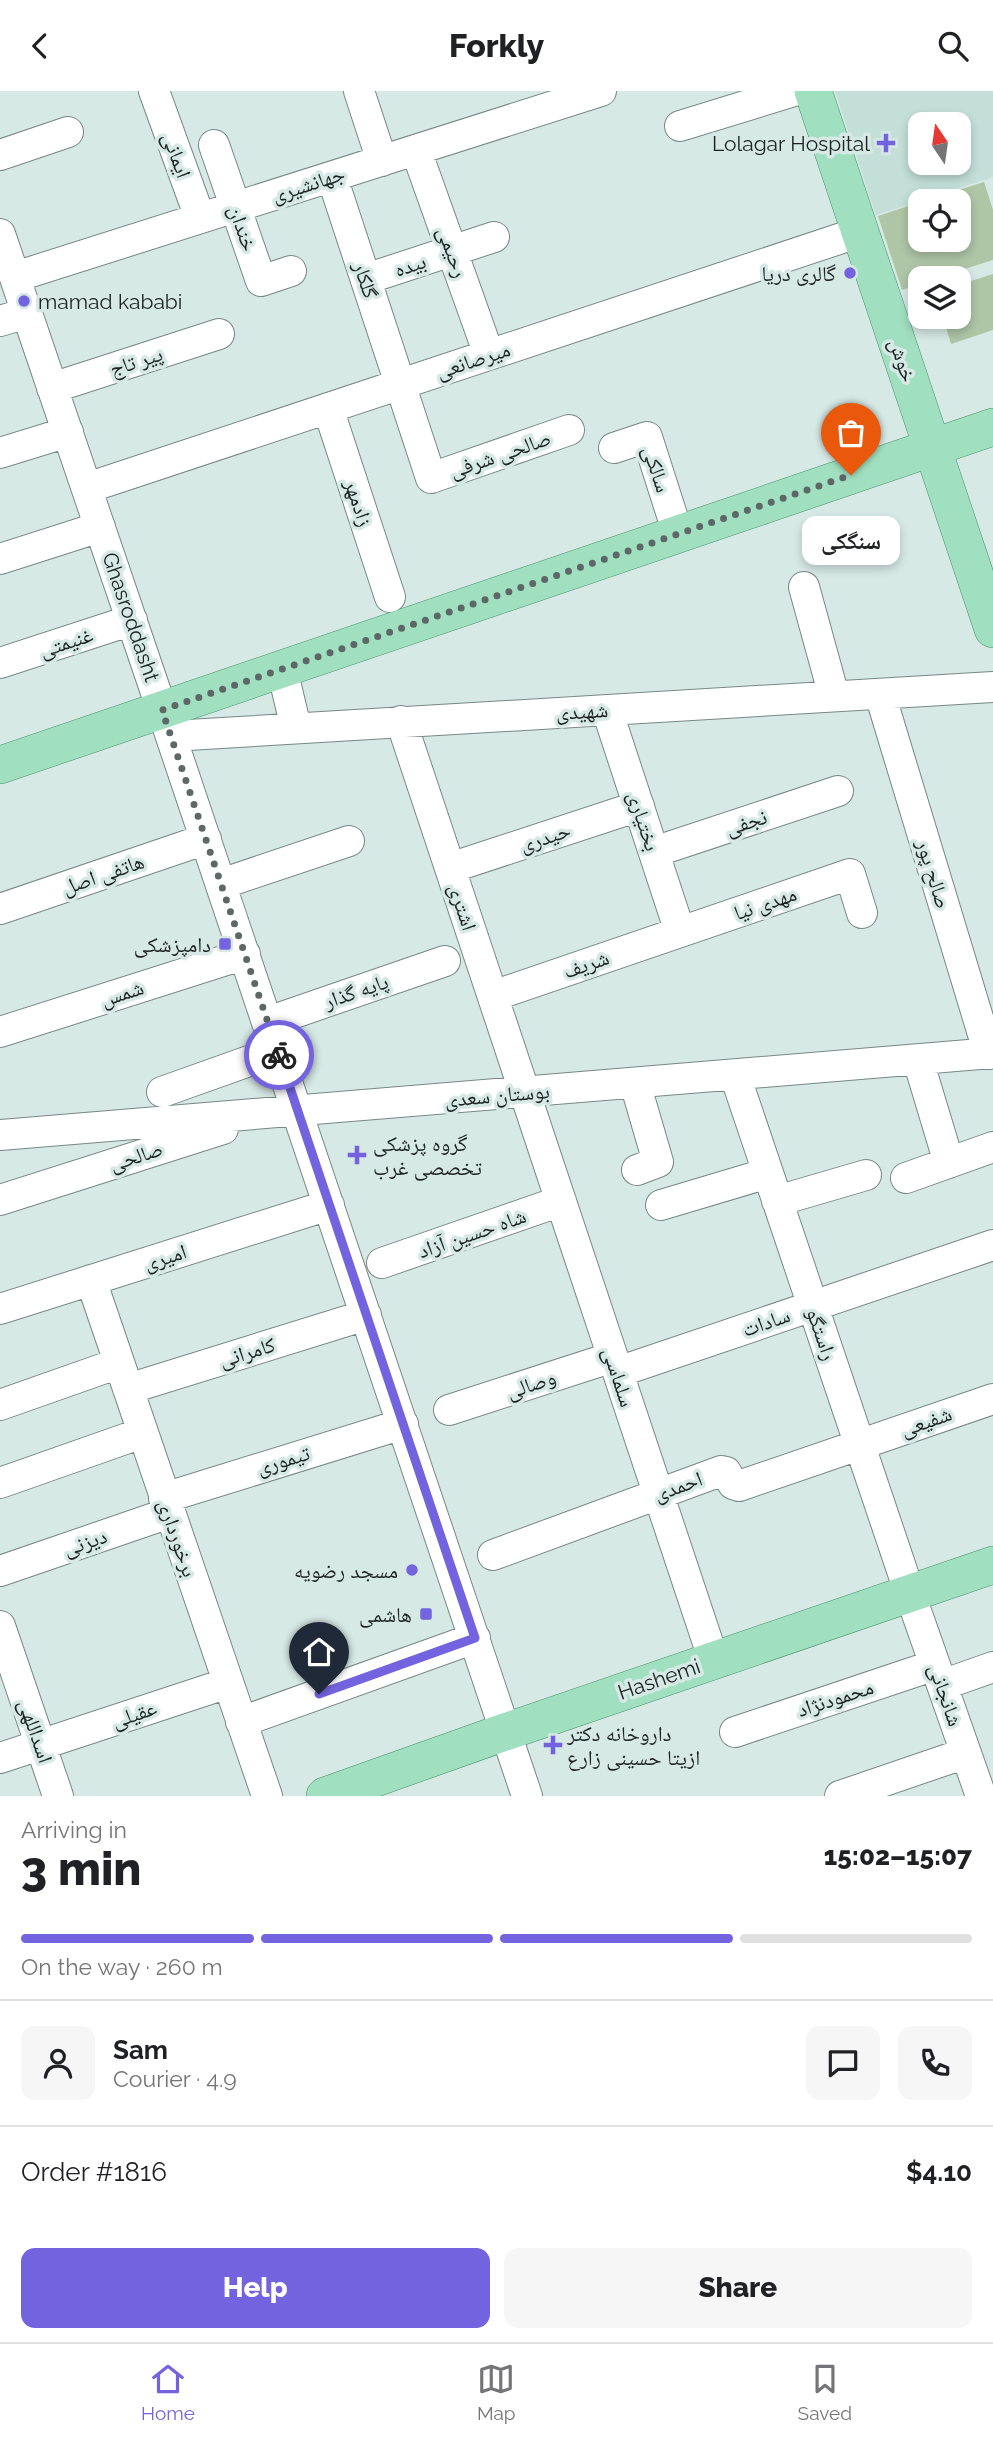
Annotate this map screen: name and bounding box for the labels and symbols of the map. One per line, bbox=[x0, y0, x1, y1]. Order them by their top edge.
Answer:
north arrow bbox=[908, 112, 971, 175]
street label: ایمانی bbox=[156, 129, 197, 181]
place label: Lolagar Hospital bbox=[712, 131, 870, 156]
marker: Lolagar Hospital bbox=[876, 133, 896, 153]
street label: جهانشیری bbox=[268, 160, 348, 208]
street label: خندان bbox=[224, 202, 262, 254]
street label: رحیمی bbox=[431, 223, 474, 281]
street label: بیده bbox=[391, 248, 429, 282]
street label: گلکار bbox=[348, 258, 384, 302]
place label: گالری دریا bbox=[761, 261, 836, 286]
marker: گالری دریا bbox=[842, 265, 858, 281]
place label: mamad kababi bbox=[38, 289, 182, 314]
marker: mamad kababi bbox=[16, 293, 32, 309]
street label: خوش bbox=[883, 335, 922, 385]
street label: میرصانعی bbox=[433, 336, 513, 385]
street label: پیر تاج bbox=[106, 341, 166, 382]
pin bbox=[821, 403, 881, 475]
street label: صالحی شرفی bbox=[446, 425, 554, 484]
street label: سالکی bbox=[637, 442, 676, 496]
street label: زادمهر bbox=[339, 475, 378, 530]
callout: سنگکی bbox=[802, 517, 900, 566]
street label: Ghasroddasht bbox=[97, 549, 165, 685]
street label: غنیمتی bbox=[36, 622, 97, 663]
street label: شهیدی bbox=[555, 697, 609, 725]
street label: بختیاری bbox=[623, 788, 665, 854]
street label: نجفی bbox=[722, 804, 770, 841]
street label: حیدری bbox=[516, 817, 574, 857]
street label: صالح پور bbox=[910, 836, 956, 912]
street label: هاتفی اصل bbox=[59, 848, 148, 901]
street label: اشتری bbox=[444, 880, 482, 934]
street label: مهدی نیا bbox=[730, 881, 800, 925]
place label: دامپزشکی bbox=[134, 932, 211, 958]
marker: دامپزشکی bbox=[217, 936, 233, 952]
street label: شریف bbox=[560, 945, 612, 983]
street label: پایه گذار bbox=[320, 968, 391, 1014]
street label: شمس bbox=[97, 974, 147, 1013]
courier bbox=[244, 1020, 314, 1090]
street label: بوستان سعدی bbox=[443, 1078, 551, 1112]
place label: گروه پزشکی تخصصی غرب bbox=[373, 1131, 482, 1181]
street label: صالحی bbox=[106, 1136, 166, 1177]
marker: گروه پزشکی تخصصی غرب bbox=[347, 1145, 367, 1165]
street label: شاه حسین آزاد bbox=[415, 1203, 530, 1264]
street label: امیری bbox=[140, 1238, 190, 1276]
street label: سادات bbox=[739, 1302, 793, 1342]
street label: راستگو bbox=[801, 1304, 843, 1364]
street label: کامرانی bbox=[216, 1332, 279, 1373]
street label: سلماسی bbox=[597, 1344, 640, 1410]
street label: وصالی bbox=[503, 1364, 559, 1405]
street label: شفیعی bbox=[897, 1401, 955, 1442]
street label: تیموری bbox=[253, 1440, 313, 1480]
street label: احمدی bbox=[650, 1466, 706, 1506]
street label: برخورداری bbox=[153, 1496, 203, 1580]
street label: دیزنی bbox=[60, 1523, 110, 1562]
place label: مسجد رضویه bbox=[294, 1558, 398, 1583]
marker: مسجد رضویه bbox=[404, 1562, 420, 1578]
place label: هاشمی bbox=[359, 1602, 412, 1628]
marker: هاشمی bbox=[418, 1606, 434, 1622]
pin bbox=[289, 1622, 349, 1694]
street label: Hashemi bbox=[615, 1653, 703, 1705]
street label: شانجانی bbox=[923, 1660, 968, 1730]
street label: محمودنژاد bbox=[794, 1674, 876, 1722]
street label: عقیلی bbox=[108, 1695, 160, 1734]
street label: اسداللهی bbox=[13, 1696, 59, 1767]
place label: داروخانه دکتر ازیتا حسینی زارع bbox=[566, 1721, 700, 1771]
marker: داروخانه دکتر ازیتا حسینی زارع bbox=[545, 1737, 561, 1753]

